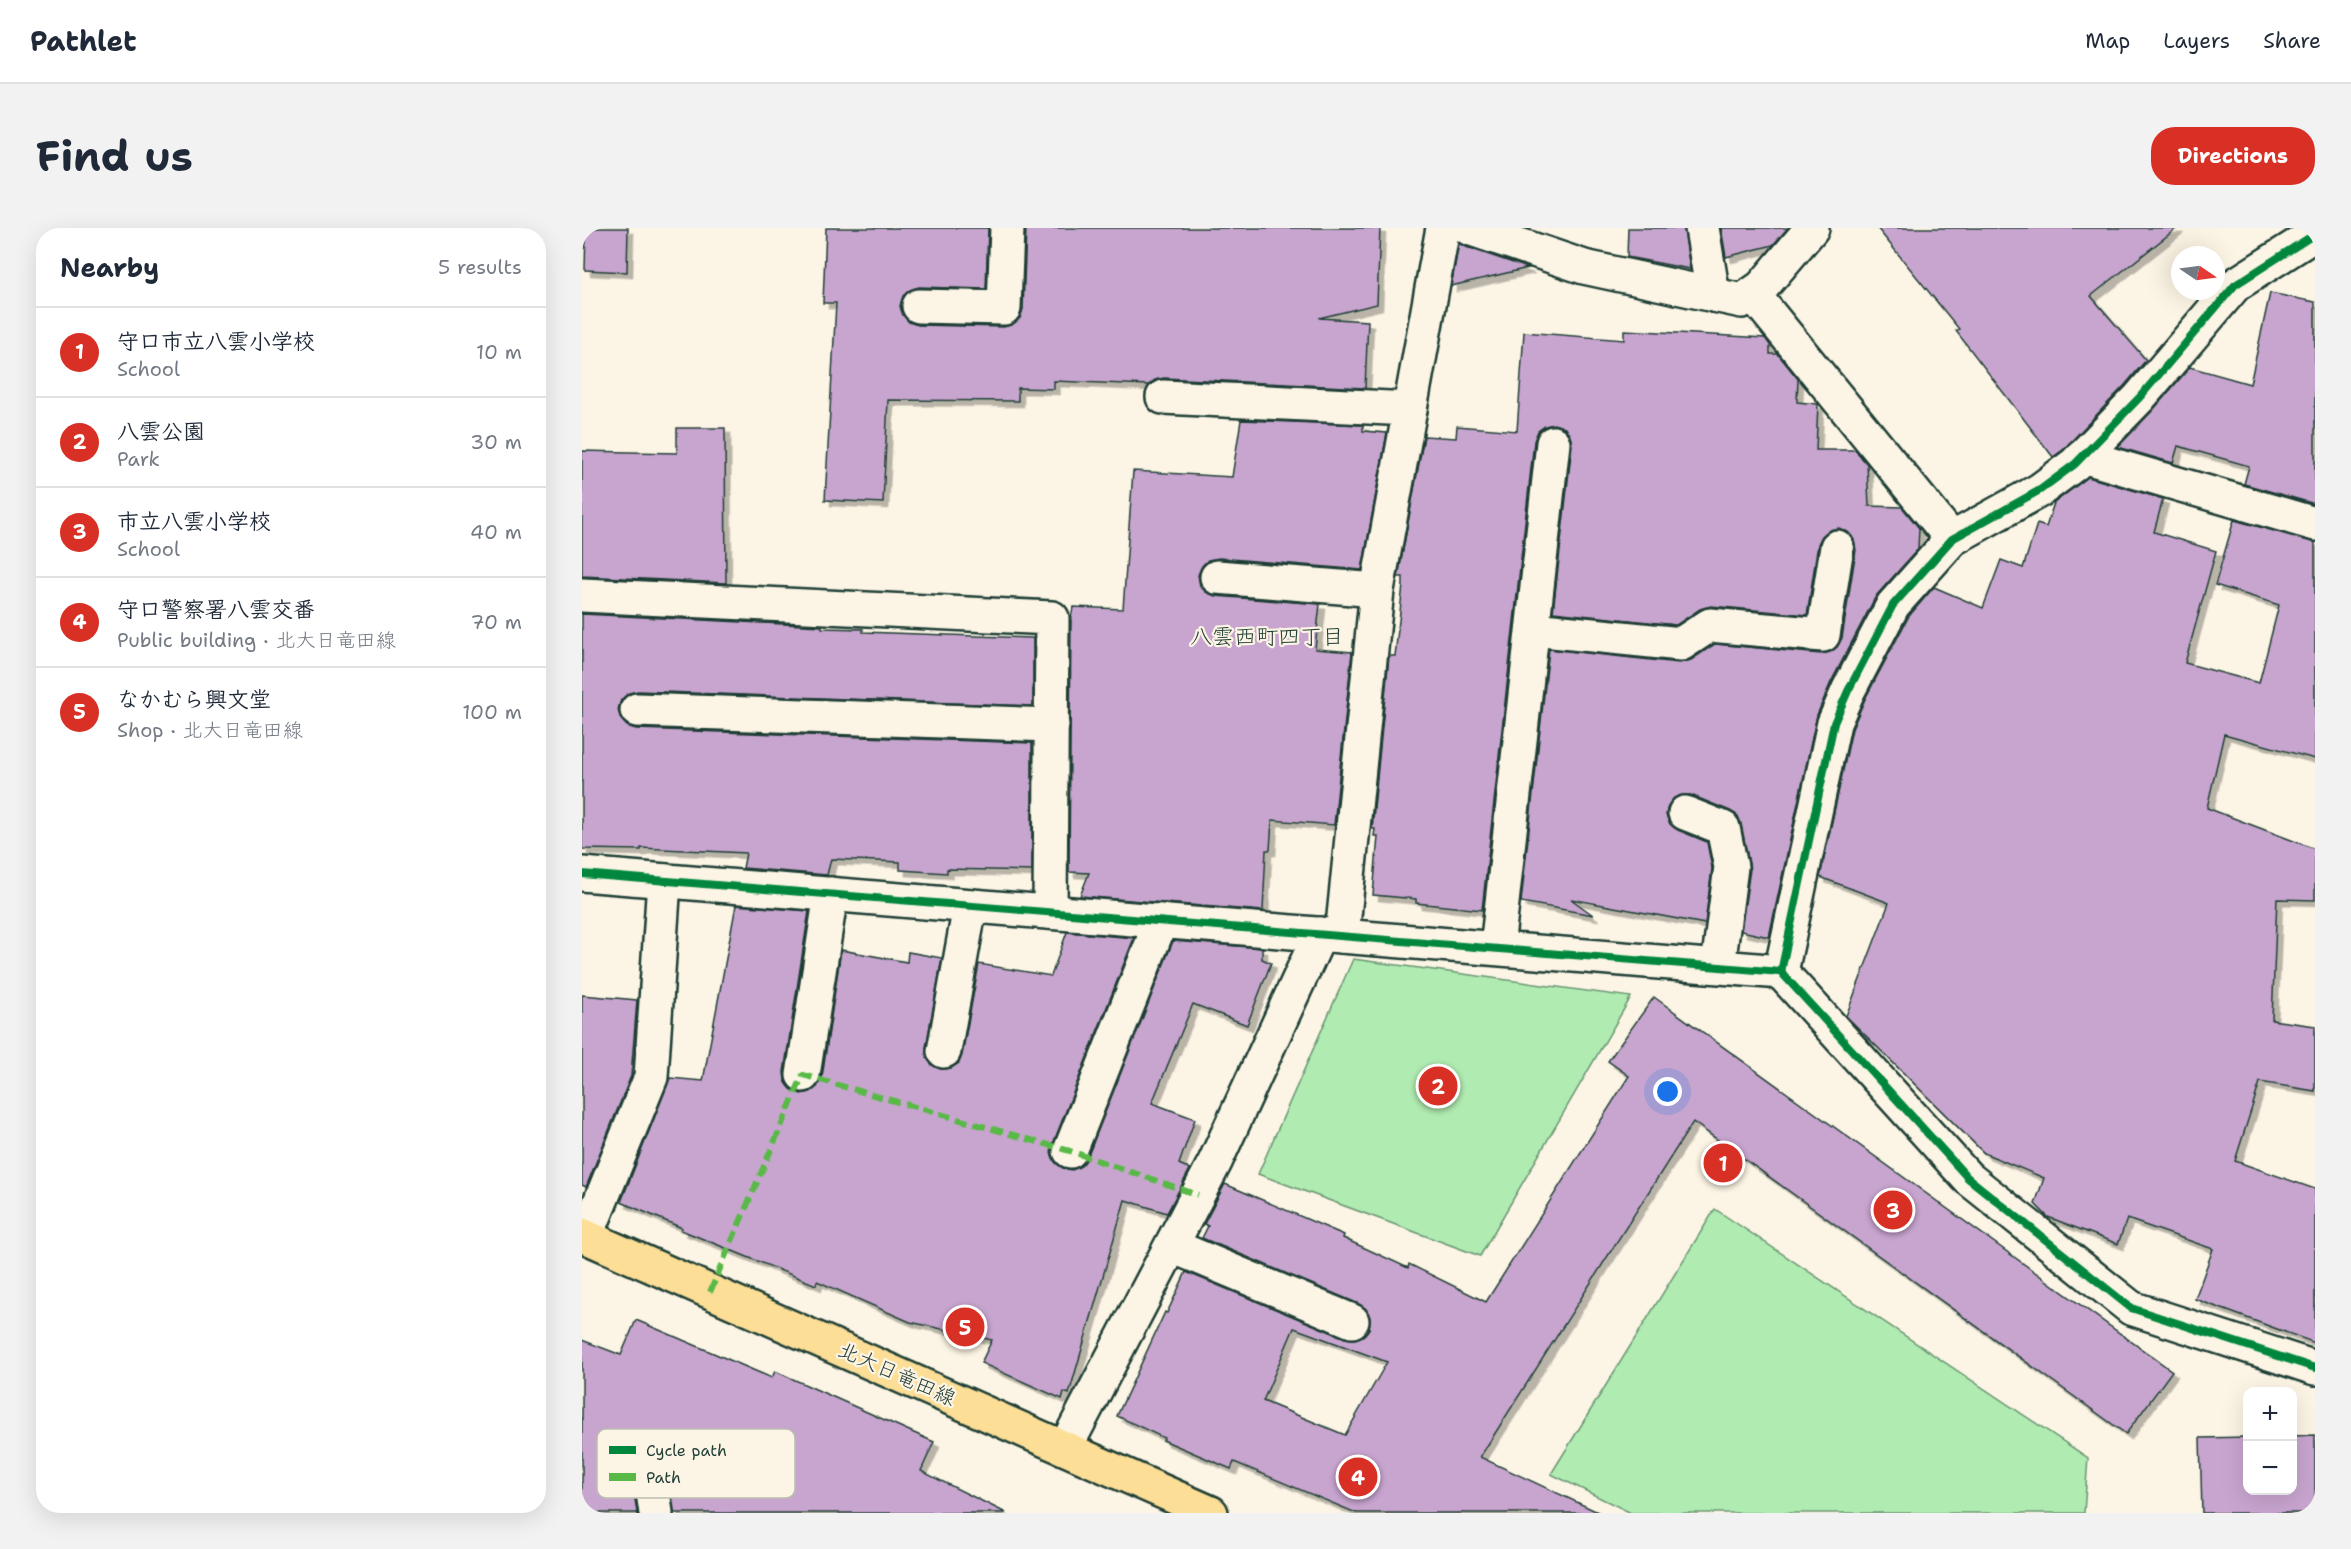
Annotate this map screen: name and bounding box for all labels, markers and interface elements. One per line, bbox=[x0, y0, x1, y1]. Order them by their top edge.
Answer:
text: Pathlet bbox=[30, 22, 137, 60]
text: Map bbox=[2085, 27, 2130, 55]
text: Layers bbox=[2163, 27, 2230, 55]
text: Share bbox=[2263, 27, 2321, 55]
button: Directions bbox=[2151, 127, 2315, 185]
text: Find us bbox=[36, 128, 193, 184]
north arrow bbox=[2171, 246, 2225, 300]
text: Nearby bbox=[60, 250, 159, 285]
text: 5 results bbox=[438, 254, 522, 280]
text: 守口市立八雲小学校 bbox=[117, 327, 315, 356]
text: 1 bbox=[75, 339, 84, 365]
text: 10 m bbox=[476, 339, 522, 365]
text: School bbox=[117, 356, 180, 382]
text: 八雲公園 bbox=[117, 417, 205, 446]
text: 2 bbox=[73, 429, 87, 455]
text: 30 m bbox=[470, 429, 522, 455]
text: Park bbox=[117, 446, 160, 472]
text: 市立八雲小学校 bbox=[117, 507, 271, 536]
text: 3 bbox=[73, 519, 87, 545]
text: 40 m bbox=[470, 519, 522, 545]
text: School bbox=[117, 536, 180, 562]
text: 守口警察署八雲交番 bbox=[117, 595, 315, 624]
text: 4 bbox=[73, 609, 87, 635]
text: 70 m bbox=[470, 609, 522, 635]
district label: 八雲西町四丁目 bbox=[1190, 622, 1344, 651]
text: Public building · 北大日竜田線 bbox=[117, 627, 396, 653]
text: なかむら興文堂 bbox=[117, 685, 271, 714]
text: 5 bbox=[73, 699, 86, 725]
text: 100 m bbox=[462, 699, 522, 725]
text: Shop · 北大日竜田線 bbox=[117, 717, 303, 743]
pin: 2 bbox=[1418, 1064, 1458, 1108]
your location bbox=[1653, 1077, 1682, 1106]
pin: 1 bbox=[1704, 1140, 1742, 1186]
pin: 3 bbox=[1874, 1188, 1912, 1232]
pin: 5 bbox=[946, 1304, 985, 1350]
street label: 北大日竜田線 bbox=[834, 1336, 960, 1412]
map controls bbox=[2243, 1387, 2297, 1495]
button: + bbox=[2243, 1387, 2297, 1441]
legend bbox=[597, 1429, 795, 1498]
text: Cycle path bbox=[646, 1440, 727, 1461]
button: − bbox=[2243, 1441, 2297, 1495]
pin: 4 bbox=[1338, 1454, 1378, 1500]
text: Path bbox=[646, 1467, 681, 1488]

